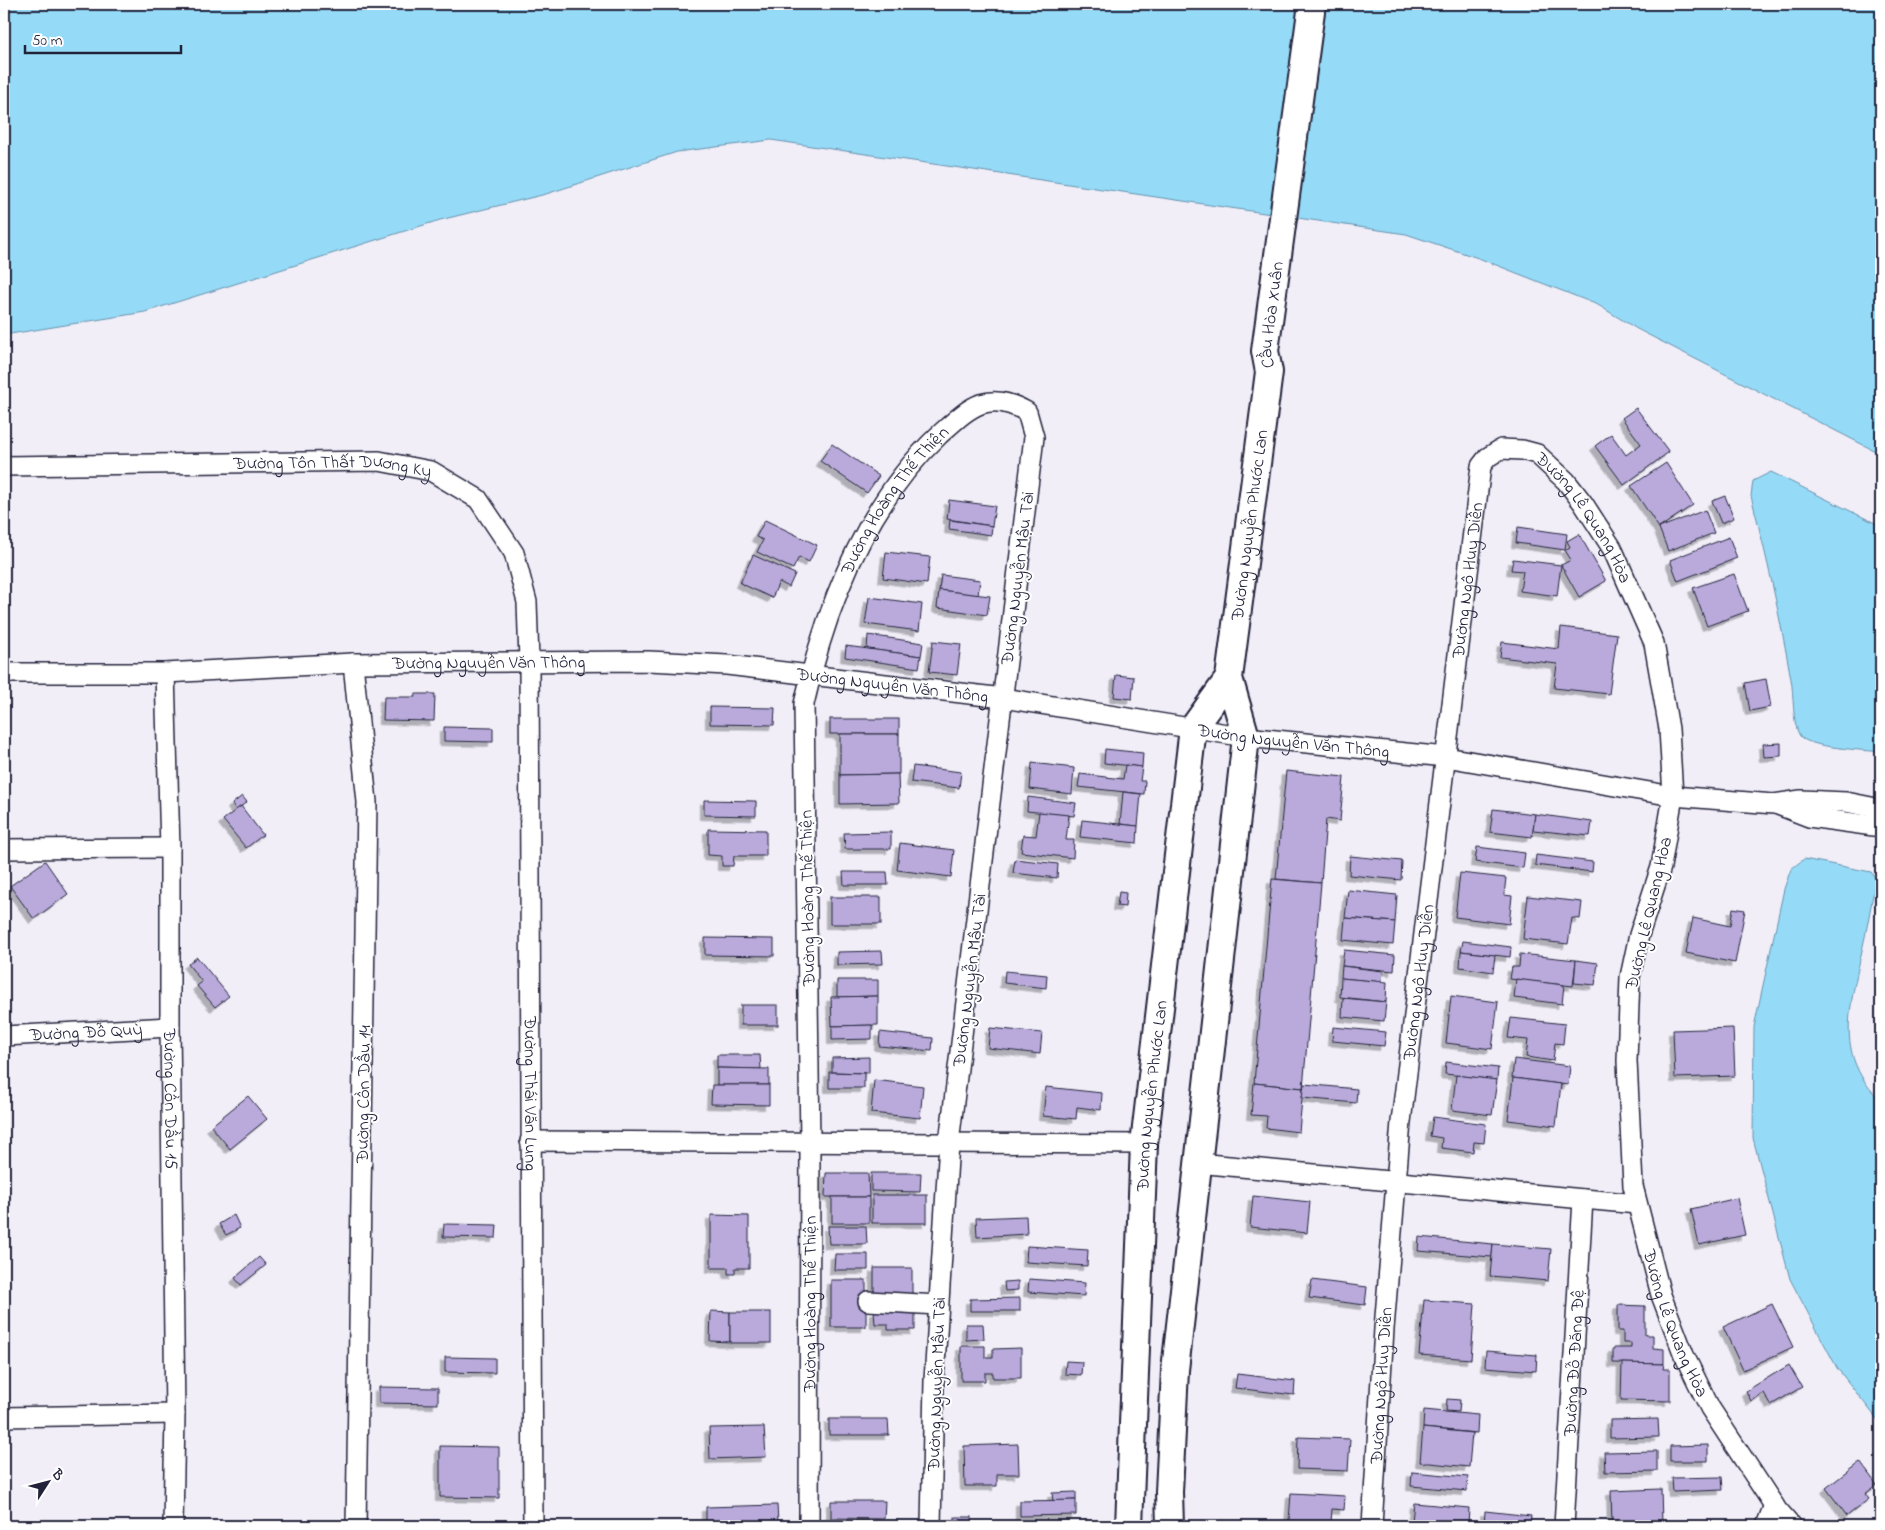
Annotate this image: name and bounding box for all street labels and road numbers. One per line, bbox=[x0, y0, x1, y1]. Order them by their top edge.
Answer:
street label: Cầu Hòa Xuân bbox=[1254, 260, 1292, 370]
street label: Đường Hoàng Thế Thiện bbox=[835, 421, 956, 580]
street label: Đường Nguyễn Phước Lan bbox=[1226, 428, 1276, 623]
street label: Đường Lê Quang Hòa bbox=[1527, 446, 1637, 588]
street label: Đường Tôn Thất Dương Kỵ bbox=[232, 450, 434, 486]
street label: Đường Nguyễn Mậu Tài bbox=[995, 490, 1043, 667]
street label: Đường Ngô Huy Diễn bbox=[1447, 501, 1492, 661]
street label: Đường Nguyễn Văn Thông bbox=[391, 650, 585, 678]
street label: Đường Nguyễn Văn Thông bbox=[794, 662, 990, 712]
street label: Đường Nguyễn Văn Thông bbox=[1194, 718, 1390, 767]
street label: Đường Hoàng Thế Thiện bbox=[794, 809, 825, 987]
street label: Đường Lê Quang Hòa bbox=[1620, 834, 1681, 994]
street label: Đường Nguyễn Mậu Tài bbox=[947, 892, 995, 1069]
street label: Đường Ngô Huy Diễn bbox=[1398, 903, 1442, 1063]
street label: Đường Nguyễn Phước Lan bbox=[1131, 999, 1176, 1193]
street label: Đường Thái Văn Lung bbox=[515, 1015, 542, 1171]
street label: Đường Đỗ Quỳ bbox=[28, 1018, 143, 1050]
street label: Đường Cồn Dầu 14 bbox=[351, 1024, 380, 1164]
street label: Đường Cồn Dầu 15 bbox=[155, 1027, 183, 1169]
street label: Đường Hoàng Thế Thiện bbox=[798, 1216, 826, 1393]
street label: Đường Lê Quang Hòa bbox=[1635, 1246, 1714, 1402]
street label: Đường Đỗ Đăng Đệ bbox=[1558, 1288, 1593, 1438]
street label: Đường Nguyễn Mậu Tài bbox=[922, 1297, 955, 1473]
street label: Đường Ngô Huy Diễn bbox=[1365, 1306, 1401, 1466]

